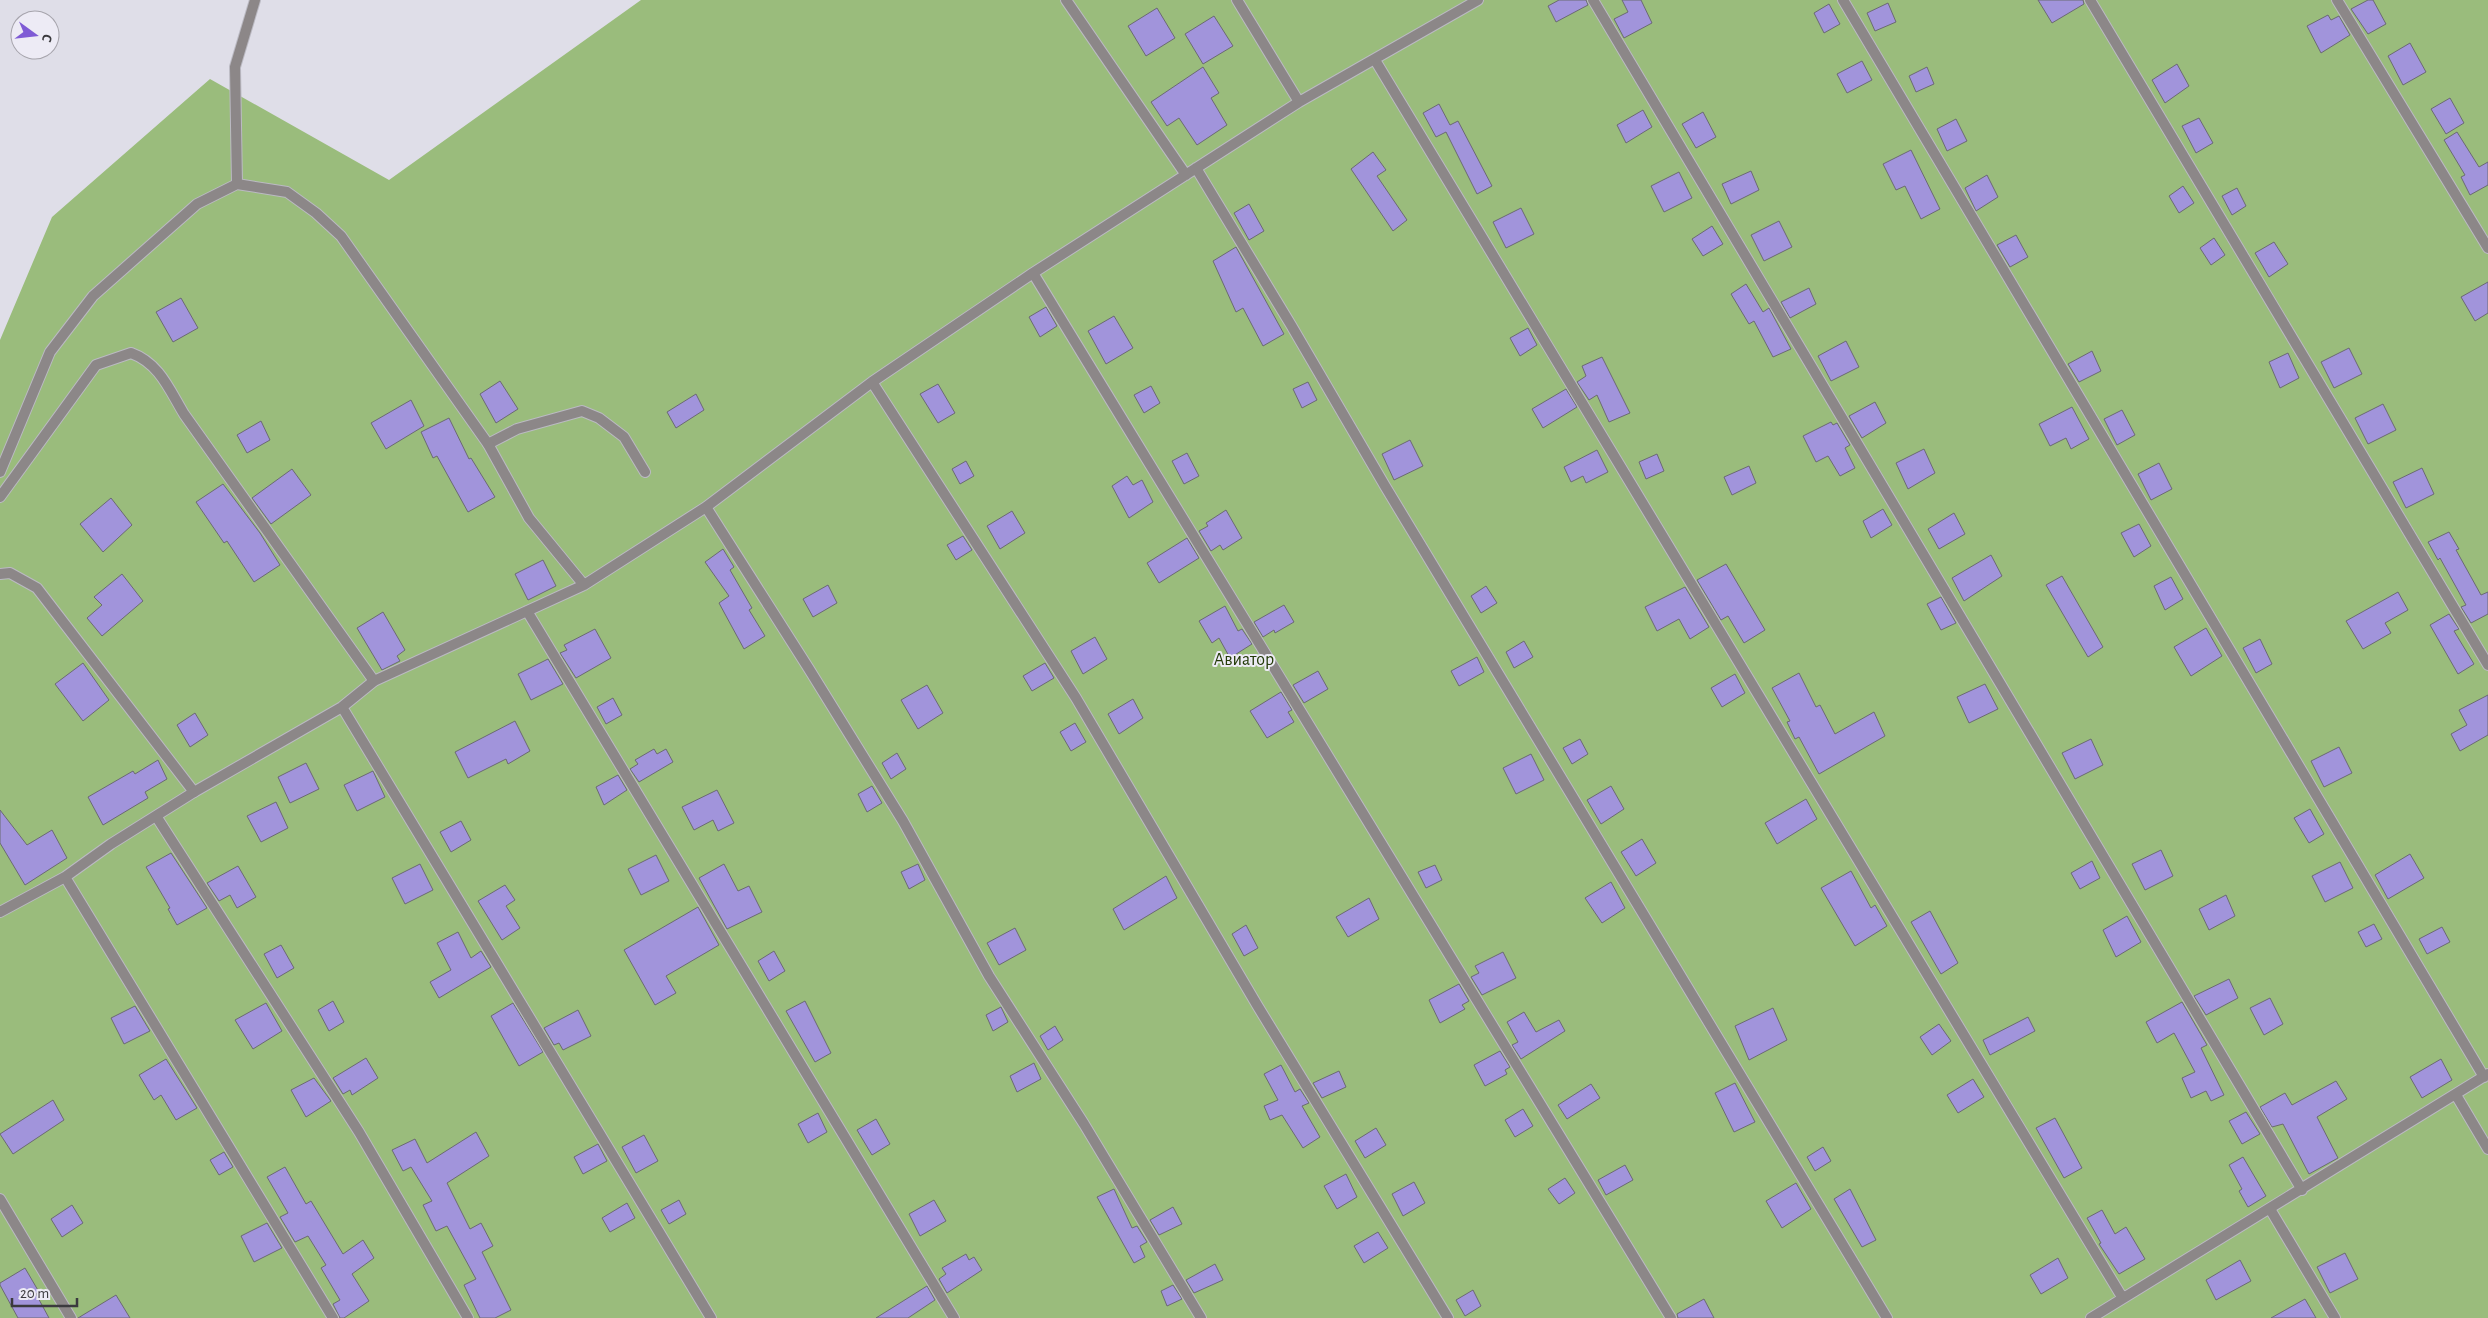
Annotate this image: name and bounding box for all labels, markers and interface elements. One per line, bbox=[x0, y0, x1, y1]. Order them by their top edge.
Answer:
north arrow bbox=[10, 10, 60, 60]
text: С bbox=[39, 33, 54, 44]
park label: Авиатор bbox=[1214, 651, 1274, 669]
scale bar bbox=[12, 1276, 78, 1308]
text: 20 m bbox=[20, 1286, 49, 1301]

